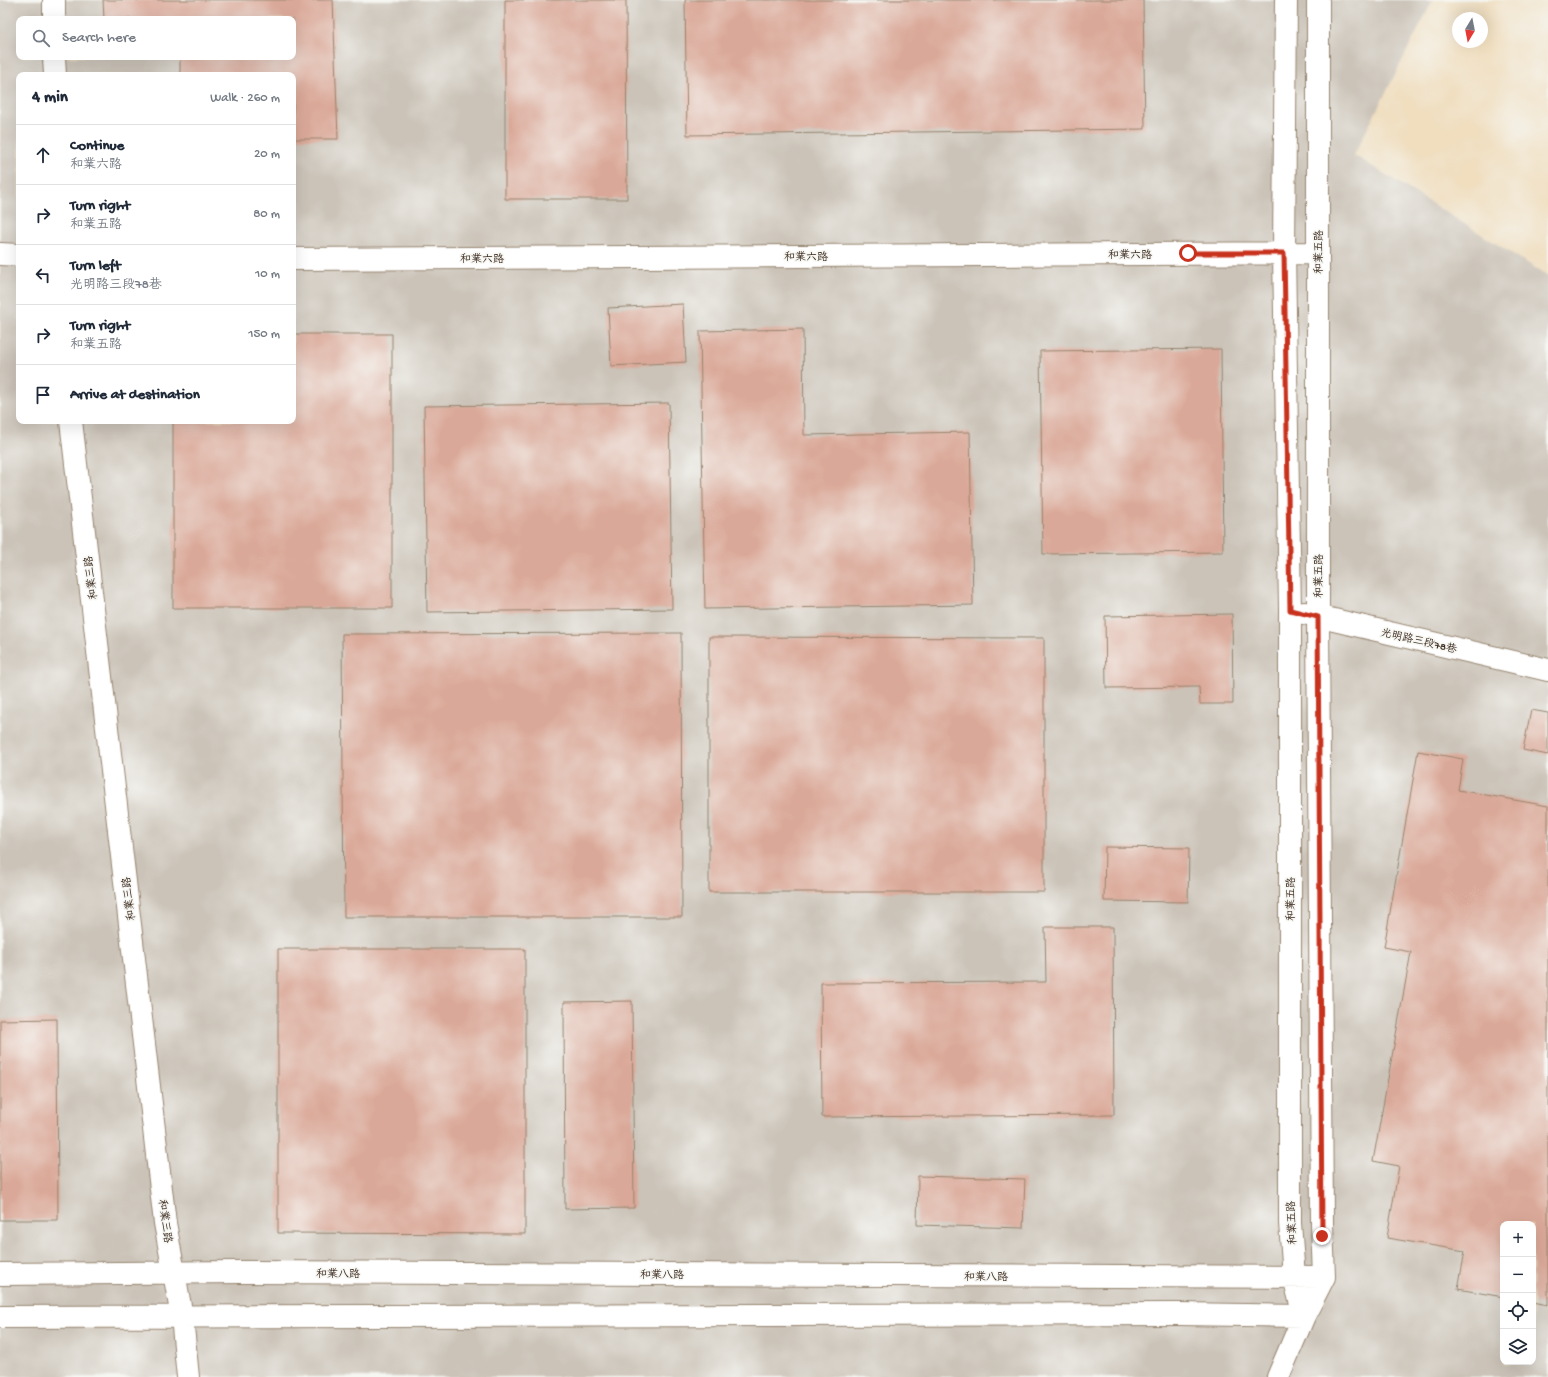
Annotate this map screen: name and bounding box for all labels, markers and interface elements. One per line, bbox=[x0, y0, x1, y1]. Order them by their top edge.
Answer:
north arrow bbox=[1452, 12, 1488, 48]
search box bbox=[16, 16, 296, 60]
icon: search bbox=[30, 27, 52, 49]
text: Search here bbox=[62, 29, 136, 47]
text: 4 min bbox=[32, 88, 68, 108]
text: Walk · 260 m bbox=[210, 91, 280, 106]
text: Continue bbox=[70, 137, 124, 155]
icon: ahead bbox=[32, 144, 54, 166]
text: 20 m bbox=[254, 147, 280, 162]
text: 和業六路 bbox=[70, 158, 122, 173]
text: Turn right bbox=[70, 197, 130, 215]
icon: right bbox=[32, 204, 54, 226]
text: 80 m bbox=[253, 207, 280, 222]
text: 和業五路 bbox=[70, 218, 122, 233]
street label: 和業五路 bbox=[1312, 230, 1326, 274]
route start bbox=[1179, 244, 1197, 262]
street label: 和業六路 bbox=[1108, 248, 1152, 262]
street label: 和業六路 bbox=[784, 250, 828, 264]
street label: 和業六路 bbox=[460, 252, 504, 266]
text: Turn left bbox=[70, 257, 121, 275]
icon: left bbox=[32, 264, 54, 286]
text: 10 m bbox=[255, 267, 280, 282]
text: 光明路三段78巷 bbox=[70, 278, 162, 293]
text: Turn right bbox=[70, 317, 130, 335]
icon: right bbox=[32, 324, 54, 346]
text: 150 m bbox=[248, 327, 280, 342]
text: 和業五路 bbox=[70, 338, 122, 353]
icon: arrive bbox=[32, 384, 54, 406]
text: Arrive at destination bbox=[70, 386, 200, 404]
street label: 和業五路 bbox=[1312, 554, 1326, 598]
street label: 和業三路 bbox=[81, 555, 101, 601]
street label: 光明路三段78巷 bbox=[1379, 626, 1458, 657]
street label: 和業三路 bbox=[119, 876, 139, 922]
street label: 和業五路 bbox=[1284, 877, 1298, 921]
street label: 和業三路 bbox=[155, 1198, 175, 1244]
street label: 和業五路 bbox=[1284, 1201, 1300, 1245]
map controls bbox=[1500, 1221, 1536, 1365]
button: + bbox=[1500, 1221, 1536, 1257]
route end bbox=[1313, 1227, 1331, 1245]
button: − bbox=[1500, 1257, 1536, 1293]
street label: 和業八路 bbox=[316, 1267, 360, 1281]
street label: 和業八路 bbox=[640, 1268, 684, 1282]
street label: 和業八路 bbox=[964, 1270, 1008, 1284]
button: locate bbox=[1500, 1293, 1536, 1329]
button: layers bbox=[1500, 1329, 1536, 1365]

